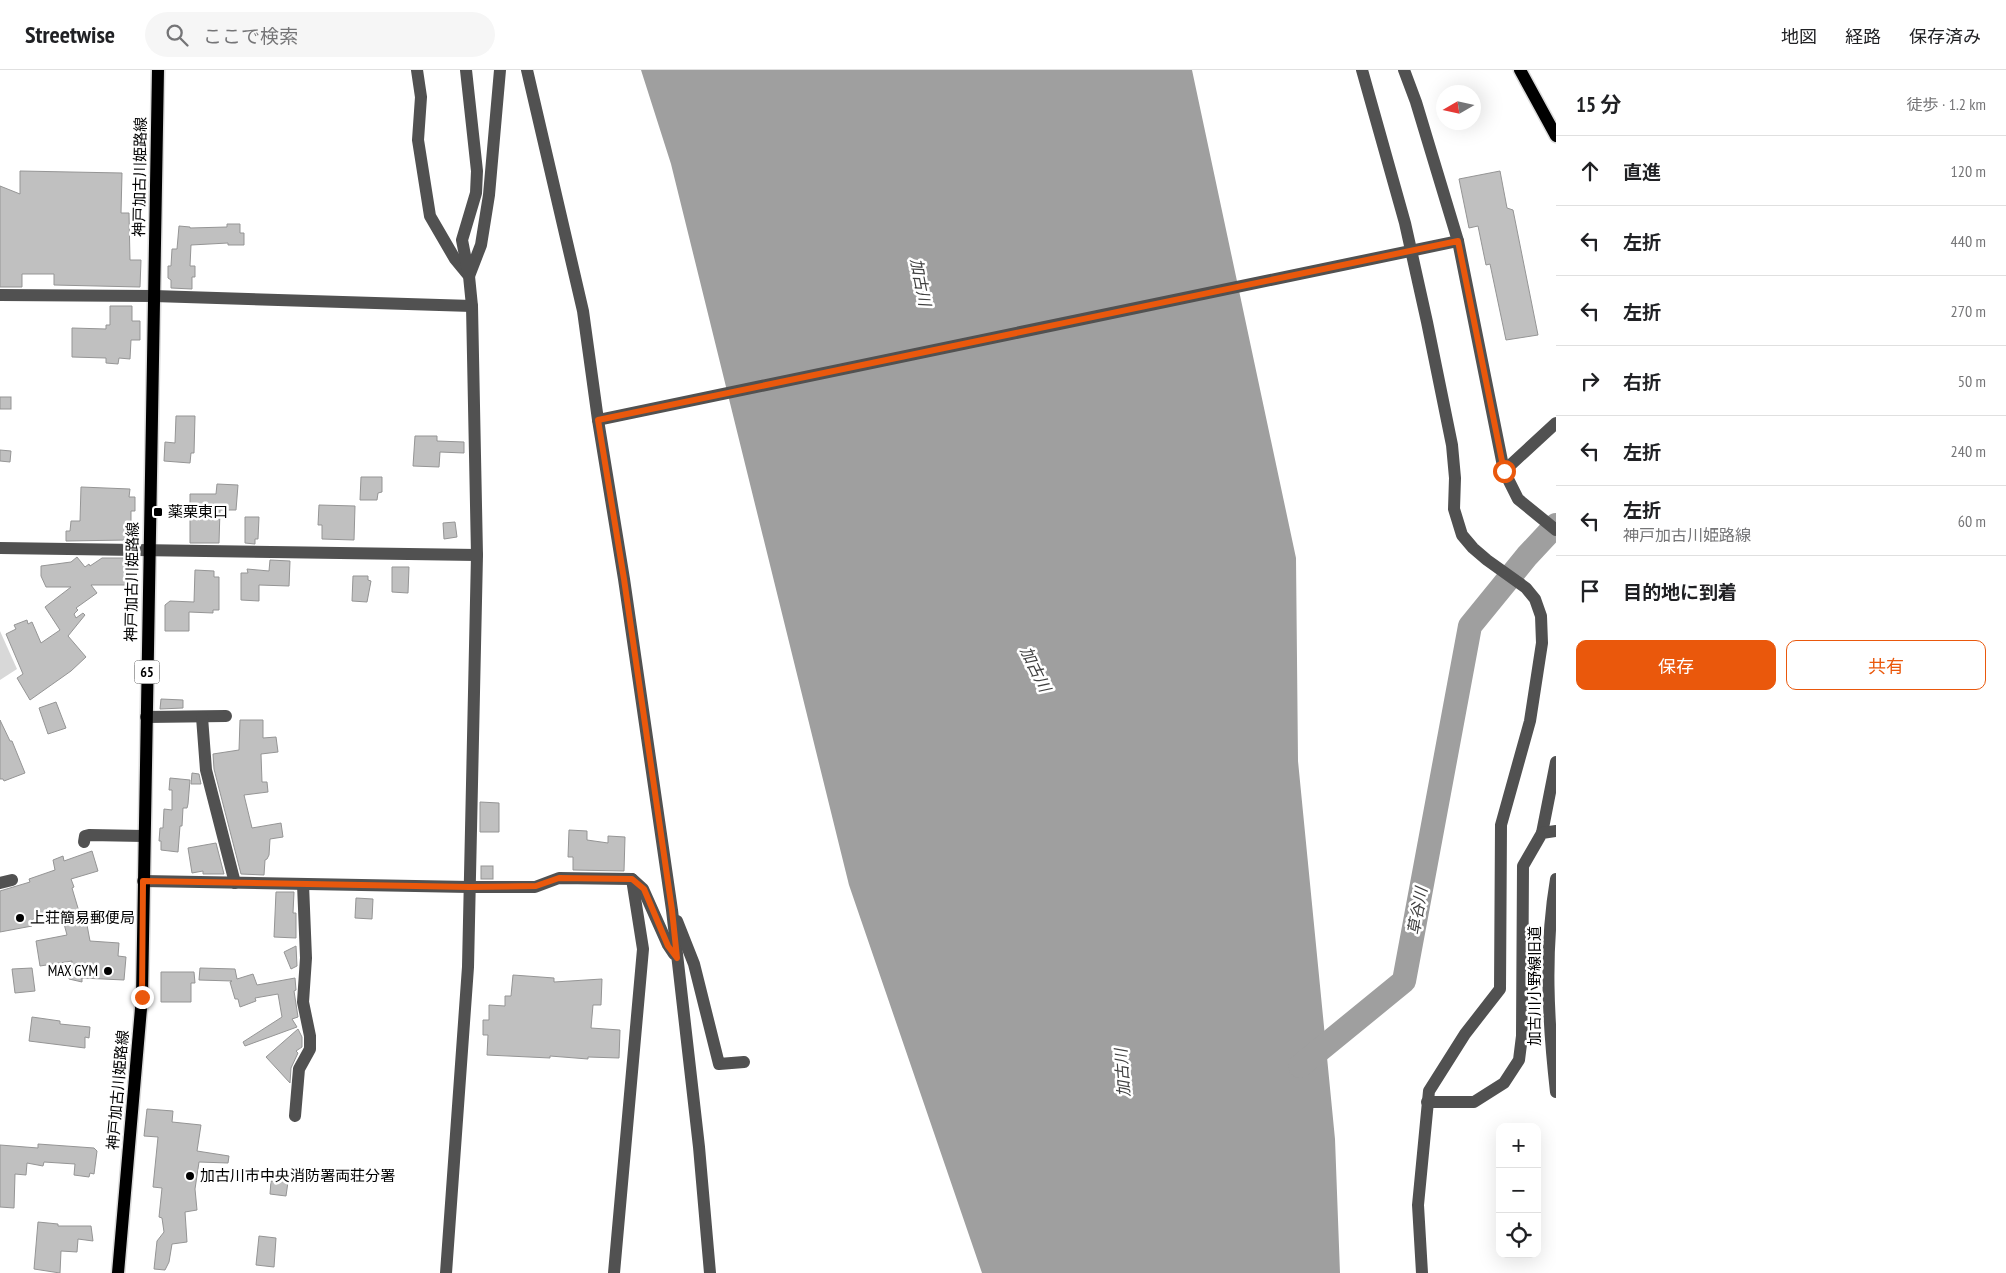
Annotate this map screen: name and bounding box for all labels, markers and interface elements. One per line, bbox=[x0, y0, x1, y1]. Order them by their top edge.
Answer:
search box bbox=[145, 12, 495, 57]
text: Streetwise bbox=[25, 19, 115, 50]
icon: search bbox=[163, 21, 191, 49]
text: ここで検索 bbox=[203, 24, 298, 48]
text: 地図 bbox=[1781, 25, 1817, 48]
text: 経路 bbox=[1845, 25, 1881, 48]
text: 保存済み bbox=[1909, 25, 1981, 48]
north arrow bbox=[1436, 85, 1481, 130]
text: 15 分 bbox=[1576, 91, 1621, 118]
text: 徒歩 · 1.2 km bbox=[1907, 94, 1986, 114]
street label: 神戸加古川姫路線 bbox=[129, 117, 150, 237]
icon: ahead bbox=[1576, 157, 1604, 185]
text: 直進 bbox=[1623, 160, 1661, 184]
text: 120 m bbox=[1951, 161, 1986, 181]
icon: left bbox=[1576, 227, 1604, 255]
text: 左折 bbox=[1623, 230, 1661, 254]
text: 440 m bbox=[1951, 231, 1986, 251]
water label: 加古川 bbox=[907, 257, 936, 309]
icon: left bbox=[1576, 297, 1604, 325]
text: 左折 bbox=[1623, 300, 1661, 324]
text: 270 m bbox=[1951, 301, 1986, 321]
icon: right bbox=[1576, 367, 1604, 395]
text: 右折 bbox=[1623, 370, 1661, 394]
text: 50 m bbox=[1958, 371, 1986, 391]
icon: left bbox=[1576, 437, 1604, 465]
text: 左折 bbox=[1623, 440, 1661, 464]
text: 240 m bbox=[1951, 441, 1986, 461]
route start bbox=[1493, 460, 1516, 483]
text: 左折 bbox=[1623, 498, 1661, 522]
place label: 薬栗東口 bbox=[168, 502, 228, 521]
marker: 薬栗東口 bbox=[152, 506, 164, 518]
icon: left bbox=[1576, 507, 1604, 535]
text: 60 m bbox=[1958, 511, 1986, 531]
street label: 神戸加古川姫路線 bbox=[121, 522, 142, 642]
text: 神戸加古川姫路線 bbox=[1623, 525, 1751, 545]
icon: arrive bbox=[1576, 577, 1604, 605]
text: 目的地に到着 bbox=[1623, 580, 1737, 604]
button: 保存 bbox=[1576, 640, 1776, 690]
button: 共有 bbox=[1786, 640, 1986, 690]
water label: 加古川 bbox=[1016, 643, 1056, 697]
road number: 65 bbox=[134, 660, 160, 684]
water label: 草谷川 bbox=[1403, 884, 1431, 936]
place label: 上荘簡易郵便局 bbox=[30, 908, 135, 927]
marker: 上荘簡易郵便局 bbox=[14, 912, 26, 924]
street label: 加古川小野線旧道 bbox=[1525, 926, 1544, 1046]
place label: MAX GYM bbox=[48, 961, 98, 980]
marker: MAX GYM bbox=[102, 965, 114, 977]
route end bbox=[131, 986, 154, 1009]
street label: 神戸加古川姫路線 bbox=[103, 1029, 132, 1151]
water label: 加古川 bbox=[1110, 1046, 1134, 1098]
map controls bbox=[1496, 1123, 1541, 1258]
button: + bbox=[1496, 1123, 1541, 1168]
place label: 加古川市中央消防署両荘分署 bbox=[200, 1166, 395, 1185]
button: − bbox=[1496, 1168, 1541, 1213]
marker: 加古川市中央消防署両荘分署 bbox=[184, 1170, 196, 1182]
button: locate bbox=[1496, 1213, 1541, 1258]

